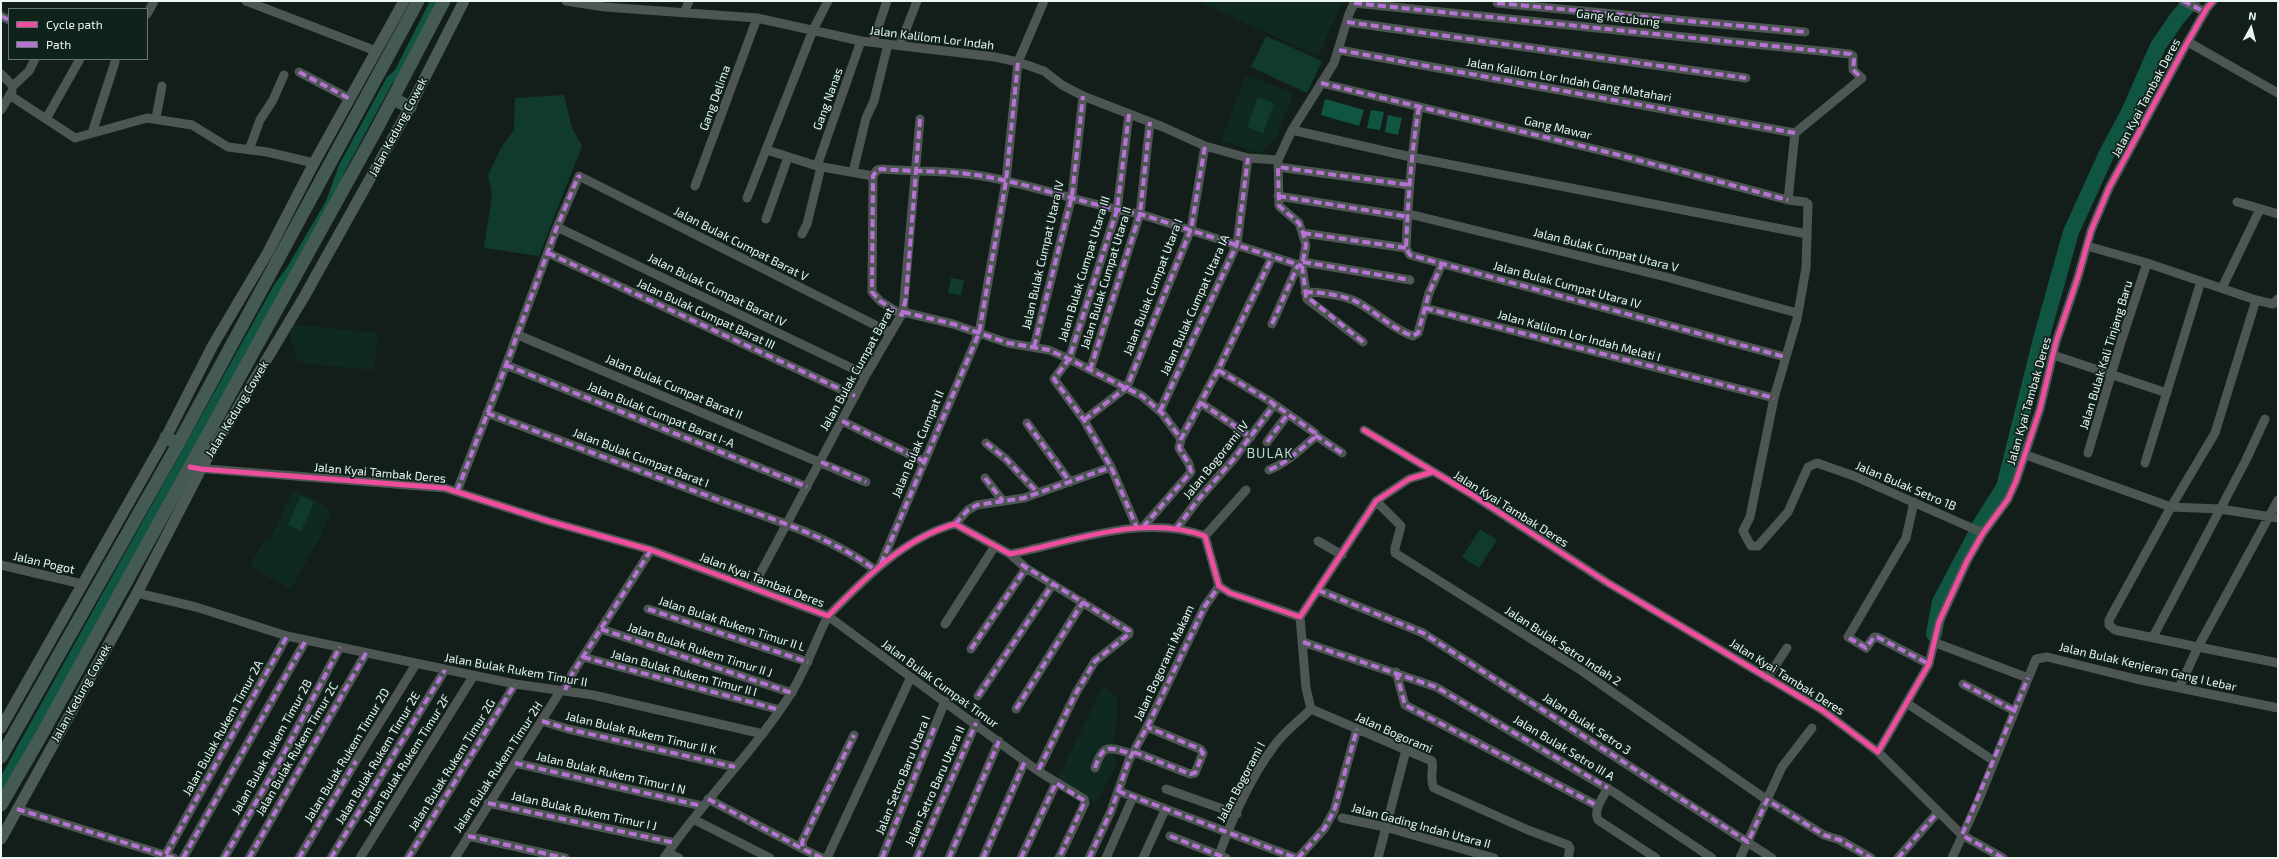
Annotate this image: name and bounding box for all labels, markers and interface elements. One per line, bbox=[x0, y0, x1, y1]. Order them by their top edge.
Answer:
street label: Gang Kecubung bbox=[1576, 6, 1660, 30]
legend bbox=[8, 8, 148, 60]
north arrow bbox=[2231, 8, 2271, 48]
text: N bbox=[2248, 9, 2257, 23]
text: Cycle path bbox=[46, 17, 103, 31]
street label: Jalan Kalilom Lor Indah bbox=[869, 23, 995, 53]
street label: Jalan Kyai Tambak Deres bbox=[2109, 36, 2183, 160]
text: Path bbox=[46, 37, 71, 51]
street label: Jalan Kalilom Lor Indah Gang Matahari bbox=[1465, 55, 1673, 105]
street label: Gang Delima bbox=[697, 63, 733, 133]
street label: Gang Nanas bbox=[810, 66, 846, 132]
street label: Jalan Kedung Cowek bbox=[366, 75, 430, 179]
street label: Gang Mawar bbox=[1523, 113, 1593, 143]
street label: Jalan Bulak Cumpat Utara IV bbox=[1019, 179, 1067, 331]
street label: Jalan Bulak Cumpat Utara III bbox=[1055, 195, 1113, 343]
street label: Jalan Bulak Cumpat Barat V bbox=[672, 204, 810, 284]
street label: Jalan Bulak Cumpat Utara II bbox=[1077, 205, 1135, 351]
street label: Jalan Bulak Cumpat Utara I bbox=[1120, 217, 1186, 357]
street label: Jalan Bulak Cumpat Utara V bbox=[1532, 225, 1680, 275]
street label: Jalan Bulak Cumpat Utara IA bbox=[1157, 232, 1233, 378]
street label: Jalan Bulak Cumpat Barat IV bbox=[646, 250, 788, 330]
street label: Jalan Bulak Cumpat Utara IV bbox=[1492, 258, 1642, 312]
street label: Jalan Bulak Cumpat Barat III bbox=[635, 276, 777, 352]
street label: Jalan Bulak Kali Tinjang Baru bbox=[2076, 279, 2136, 431]
street label: Jalan Bulak Cumpat Barat bbox=[817, 305, 897, 433]
street label: Jalan Kalilom Lor Indah Melati I bbox=[1496, 307, 1662, 365]
street label: Jalan Kyai Tambak Deres bbox=[2004, 335, 2054, 467]
street label: Jalan Bulak Cumpat Barat II bbox=[603, 352, 745, 422]
street label: Jalan Kedung Cowek bbox=[203, 358, 271, 460]
street label: Jalan Bulak Cumpat Barat I-A bbox=[585, 379, 737, 451]
street label: Jalan Bulak Cumpat II bbox=[889, 388, 947, 500]
street label: Jalan Bogorami IV bbox=[1180, 418, 1252, 502]
street label: Jalan Bulak Cumpat Barat I bbox=[571, 425, 711, 491]
district label: BULAK bbox=[1246, 445, 1294, 461]
street label: Jalan Bulak Setro 1B bbox=[1854, 458, 1958, 514]
street label: Jalan Kyai Tambak Deres bbox=[313, 460, 447, 486]
street label: Jalan Kyai Tambak Deres bbox=[1451, 468, 1571, 550]
street label: Jalan Pogot bbox=[12, 549, 76, 577]
street label: Jalan Kyai Tambak Deres bbox=[698, 550, 826, 610]
street label: Jalan Bulak Rukem Timur II L bbox=[657, 593, 807, 655]
street label: Jalan Bogorami Makam bbox=[1131, 603, 1197, 723]
street label: Jalan Bulak Setro Indah 2 bbox=[1502, 603, 1624, 689]
street label: Jalan Bulak Rukem Timur II J bbox=[626, 620, 774, 680]
street label: Jalan Kyai Tambak Deres bbox=[1727, 636, 1847, 718]
street label: Jalan Bulak Cumpat Timur bbox=[879, 637, 1001, 731]
street label: Jalan Bulak Kenjeran Gang I Lebar bbox=[2058, 640, 2238, 694]
street label: Jalan Kedung Cowek bbox=[48, 641, 114, 745]
street label: Jalan Bulak Rukem Timur II I bbox=[610, 647, 758, 699]
street label: Jalan Bulak Rukem Timur II bbox=[444, 650, 588, 690]
street label: Jalan Bulak Rukem Timur 2A bbox=[180, 658, 266, 798]
street label: Jalan Bulak Rukem Timur 2B bbox=[229, 677, 315, 817]
street label: Jalan Bulak Rukem Timur 2C bbox=[253, 680, 341, 818]
street label: Jalan Bulak Rukem Timur 2D bbox=[301, 686, 393, 824]
street label: Jalan Bulak Rukem Timur 2E bbox=[333, 689, 423, 827]
street label: Jalan Bulak Setro 3 bbox=[1540, 690, 1634, 758]
street label: Jalan Bulak Rukem Timur 2F bbox=[361, 692, 453, 828]
street label: Jalan Bulak Rukem Timur 2G bbox=[405, 696, 499, 834]
street label: Jalan Bulak Rukem Timur 2H bbox=[450, 699, 546, 835]
street label: Jalan Bulak Rukem Timur II K bbox=[564, 709, 718, 757]
street label: Jalan Bogorami bbox=[1353, 710, 1435, 756]
street label: Jalan Bulak Setro III A bbox=[1511, 712, 1617, 784]
street label: Jalan Setro Baru Utara I bbox=[873, 713, 933, 837]
street label: Jalan Setro Baru Utara II bbox=[902, 724, 968, 848]
street label: Jalan Bogorami I bbox=[1214, 739, 1268, 825]
street label: Jalan Bulak Rukem Timur I N bbox=[535, 749, 687, 797]
street label: Jalan Bulak Rukem Timur I J bbox=[510, 789, 658, 833]
street label: Jalan Gading Indah Utara II bbox=[1350, 800, 1492, 852]

